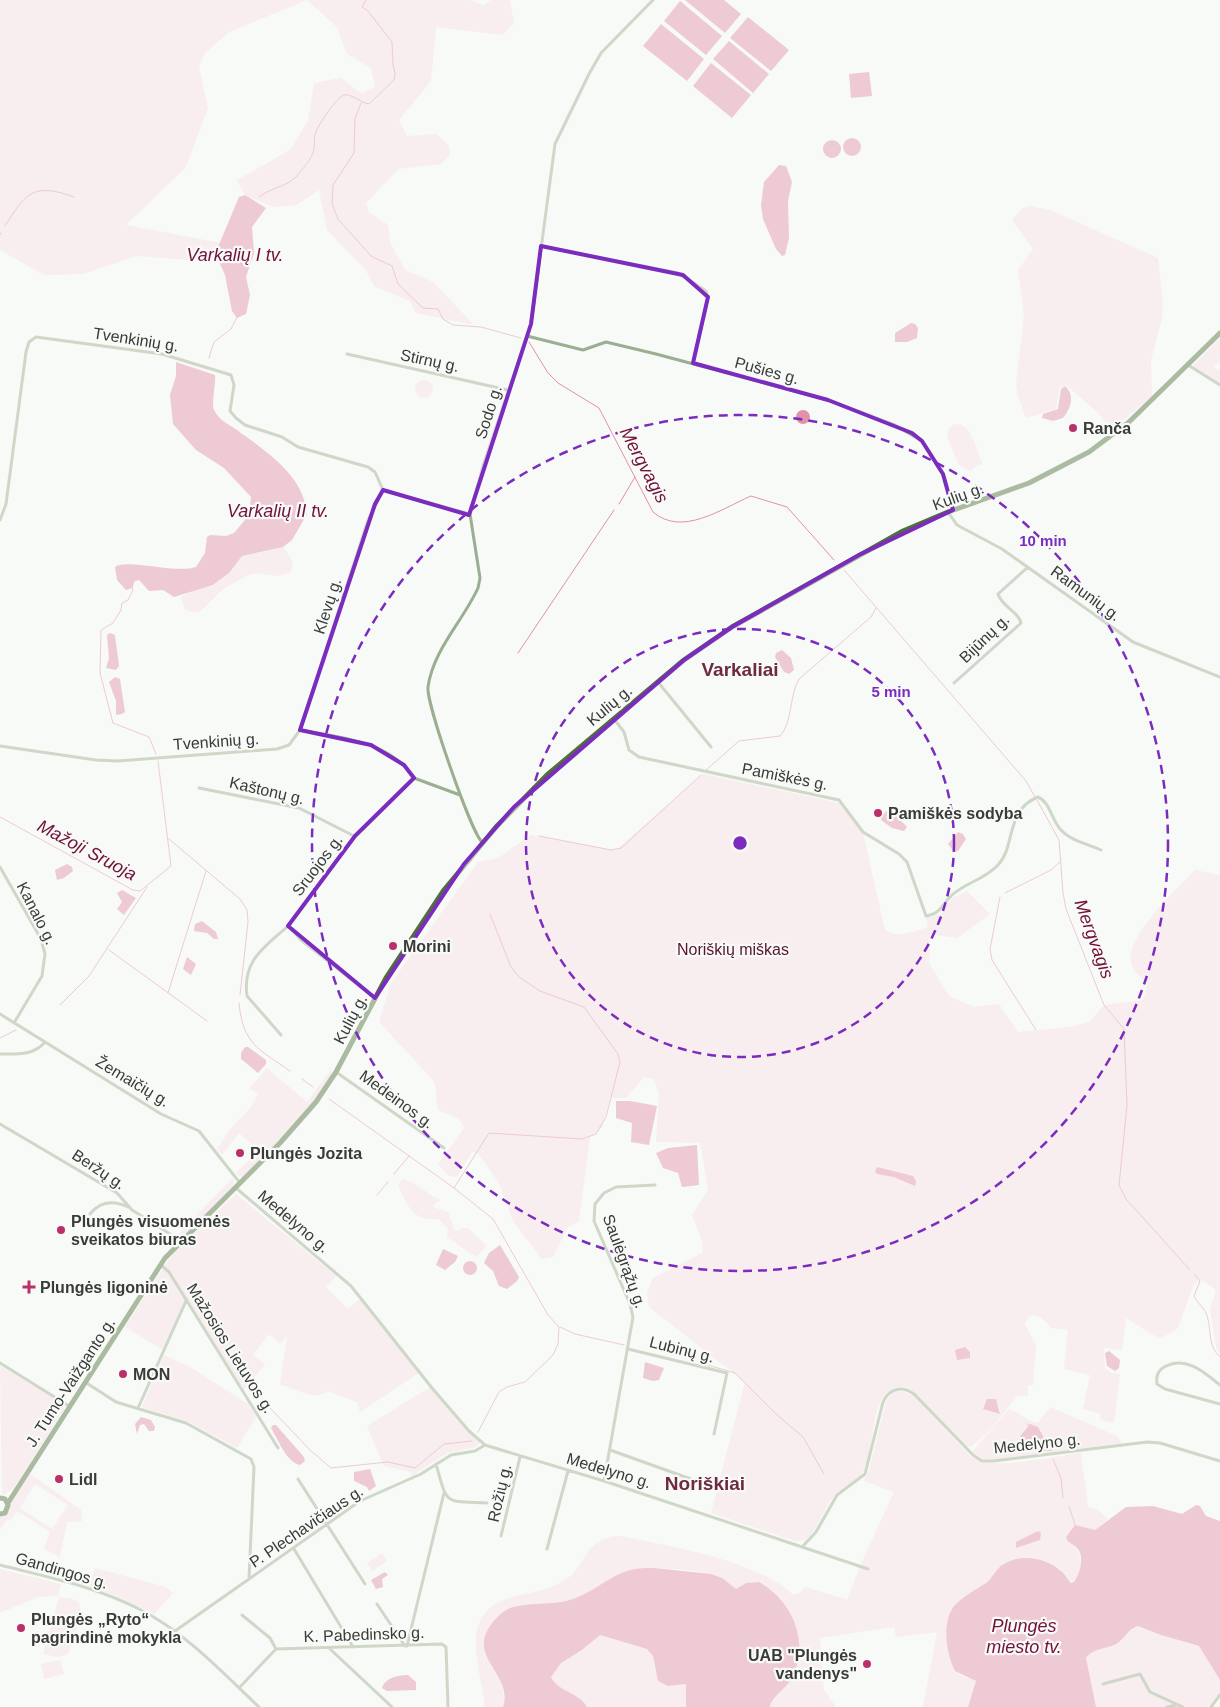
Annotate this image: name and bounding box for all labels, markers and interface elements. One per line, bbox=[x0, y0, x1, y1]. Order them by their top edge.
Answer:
water label: Varkalių I tv. bbox=[186, 245, 284, 265]
street label: Tvenkinių g. bbox=[92, 324, 180, 355]
street label: Stirnų g. bbox=[399, 346, 461, 375]
street label: Pušies g. bbox=[733, 354, 801, 387]
street label: Sodo g. bbox=[472, 383, 505, 441]
place label: Ranča bbox=[1083, 420, 1131, 437]
marker: Ranča bbox=[1067, 422, 1079, 434]
water label: Mergvagis bbox=[616, 424, 672, 506]
street label: Kulių g. bbox=[930, 479, 986, 514]
water label: Varkalių II tv. bbox=[227, 501, 329, 521]
text: 10 min bbox=[1019, 532, 1067, 549]
street label: Ramunių g. bbox=[1048, 562, 1124, 624]
street label: Klevų g. bbox=[310, 576, 344, 636]
street label: Bijūnų g. bbox=[956, 611, 1013, 666]
district label: Varkaliai bbox=[701, 659, 779, 680]
street label: Kulių g. bbox=[583, 682, 635, 729]
text: 5 min bbox=[871, 683, 911, 700]
street label: Tvenkinių g. bbox=[172, 730, 260, 753]
street label: Pamiškės g. bbox=[741, 760, 829, 793]
street label: Kaštonų g. bbox=[228, 774, 306, 807]
place label: Pamiškės sodyba bbox=[888, 805, 1022, 822]
marker: Pamiškės sodyba bbox=[872, 807, 884, 819]
water label: Mažoji Sruoja bbox=[34, 816, 140, 884]
street label: Sruojos g. bbox=[289, 831, 346, 899]
centre of rings bbox=[731, 834, 749, 852]
street label: Kanalo g. bbox=[14, 879, 59, 947]
water label: Mergvagis bbox=[1070, 897, 1118, 981]
place label: Morini bbox=[403, 938, 451, 955]
marker: Morini bbox=[387, 940, 399, 952]
park label: Noriškių miškas bbox=[677, 941, 789, 958]
street label: Kulių g. bbox=[330, 992, 370, 1047]
street label: Žemaičių g. bbox=[93, 1052, 173, 1110]
street label: Medeinos g. bbox=[356, 1067, 437, 1132]
place label: Plungės Jozita bbox=[250, 1145, 362, 1162]
street label: Beržų g. bbox=[69, 1146, 128, 1193]
marker: Plungės Jozita bbox=[234, 1147, 246, 1159]
street label: Medelyno g. bbox=[255, 1187, 333, 1256]
street label: Saulėgrąžų g. bbox=[600, 1212, 649, 1310]
place label: Plungės visuomenės sveikatos biuras bbox=[71, 1213, 230, 1248]
marker: Plungės visuomenės sveikatos biuras bbox=[55, 1224, 67, 1236]
place label: Plungės ligoninė bbox=[40, 1279, 168, 1296]
marker: Plungės ligoninė bbox=[22, 1280, 36, 1294]
street label: Mažosios Lietuvos g. bbox=[184, 1280, 277, 1416]
street label: J. Tumo-Vaižganto g. bbox=[22, 1315, 118, 1450]
street label: Lubinų g. bbox=[648, 1333, 716, 1366]
place label: MON bbox=[133, 1366, 170, 1383]
marker: MON bbox=[117, 1368, 129, 1380]
street label: Medelyno g. bbox=[993, 1430, 1081, 1457]
street label: Medelyno g. bbox=[565, 1450, 653, 1491]
street label: Rožių g. bbox=[485, 1463, 514, 1524]
place label: Lidl bbox=[69, 1471, 97, 1488]
marker: Lidl bbox=[53, 1473, 65, 1485]
district label: Noriškiai bbox=[665, 1473, 745, 1494]
street label: P. Plechavičiaus g. bbox=[246, 1482, 366, 1571]
street label: Gandingos g. bbox=[14, 1549, 110, 1592]
place label: Plungės „Ryto“ pagrindinė mokykla bbox=[31, 1611, 181, 1646]
water label: Plungės miesto tv. bbox=[986, 1616, 1062, 1657]
marker: Plungės „Ryto“ pagrindinė mokykla bbox=[15, 1622, 27, 1634]
street label: K. Pabedinsko g. bbox=[303, 1624, 425, 1645]
place label: UAB "Plungės vandenys" bbox=[748, 1647, 857, 1682]
marker: UAB "Plungės vandenys" bbox=[861, 1658, 873, 1670]

